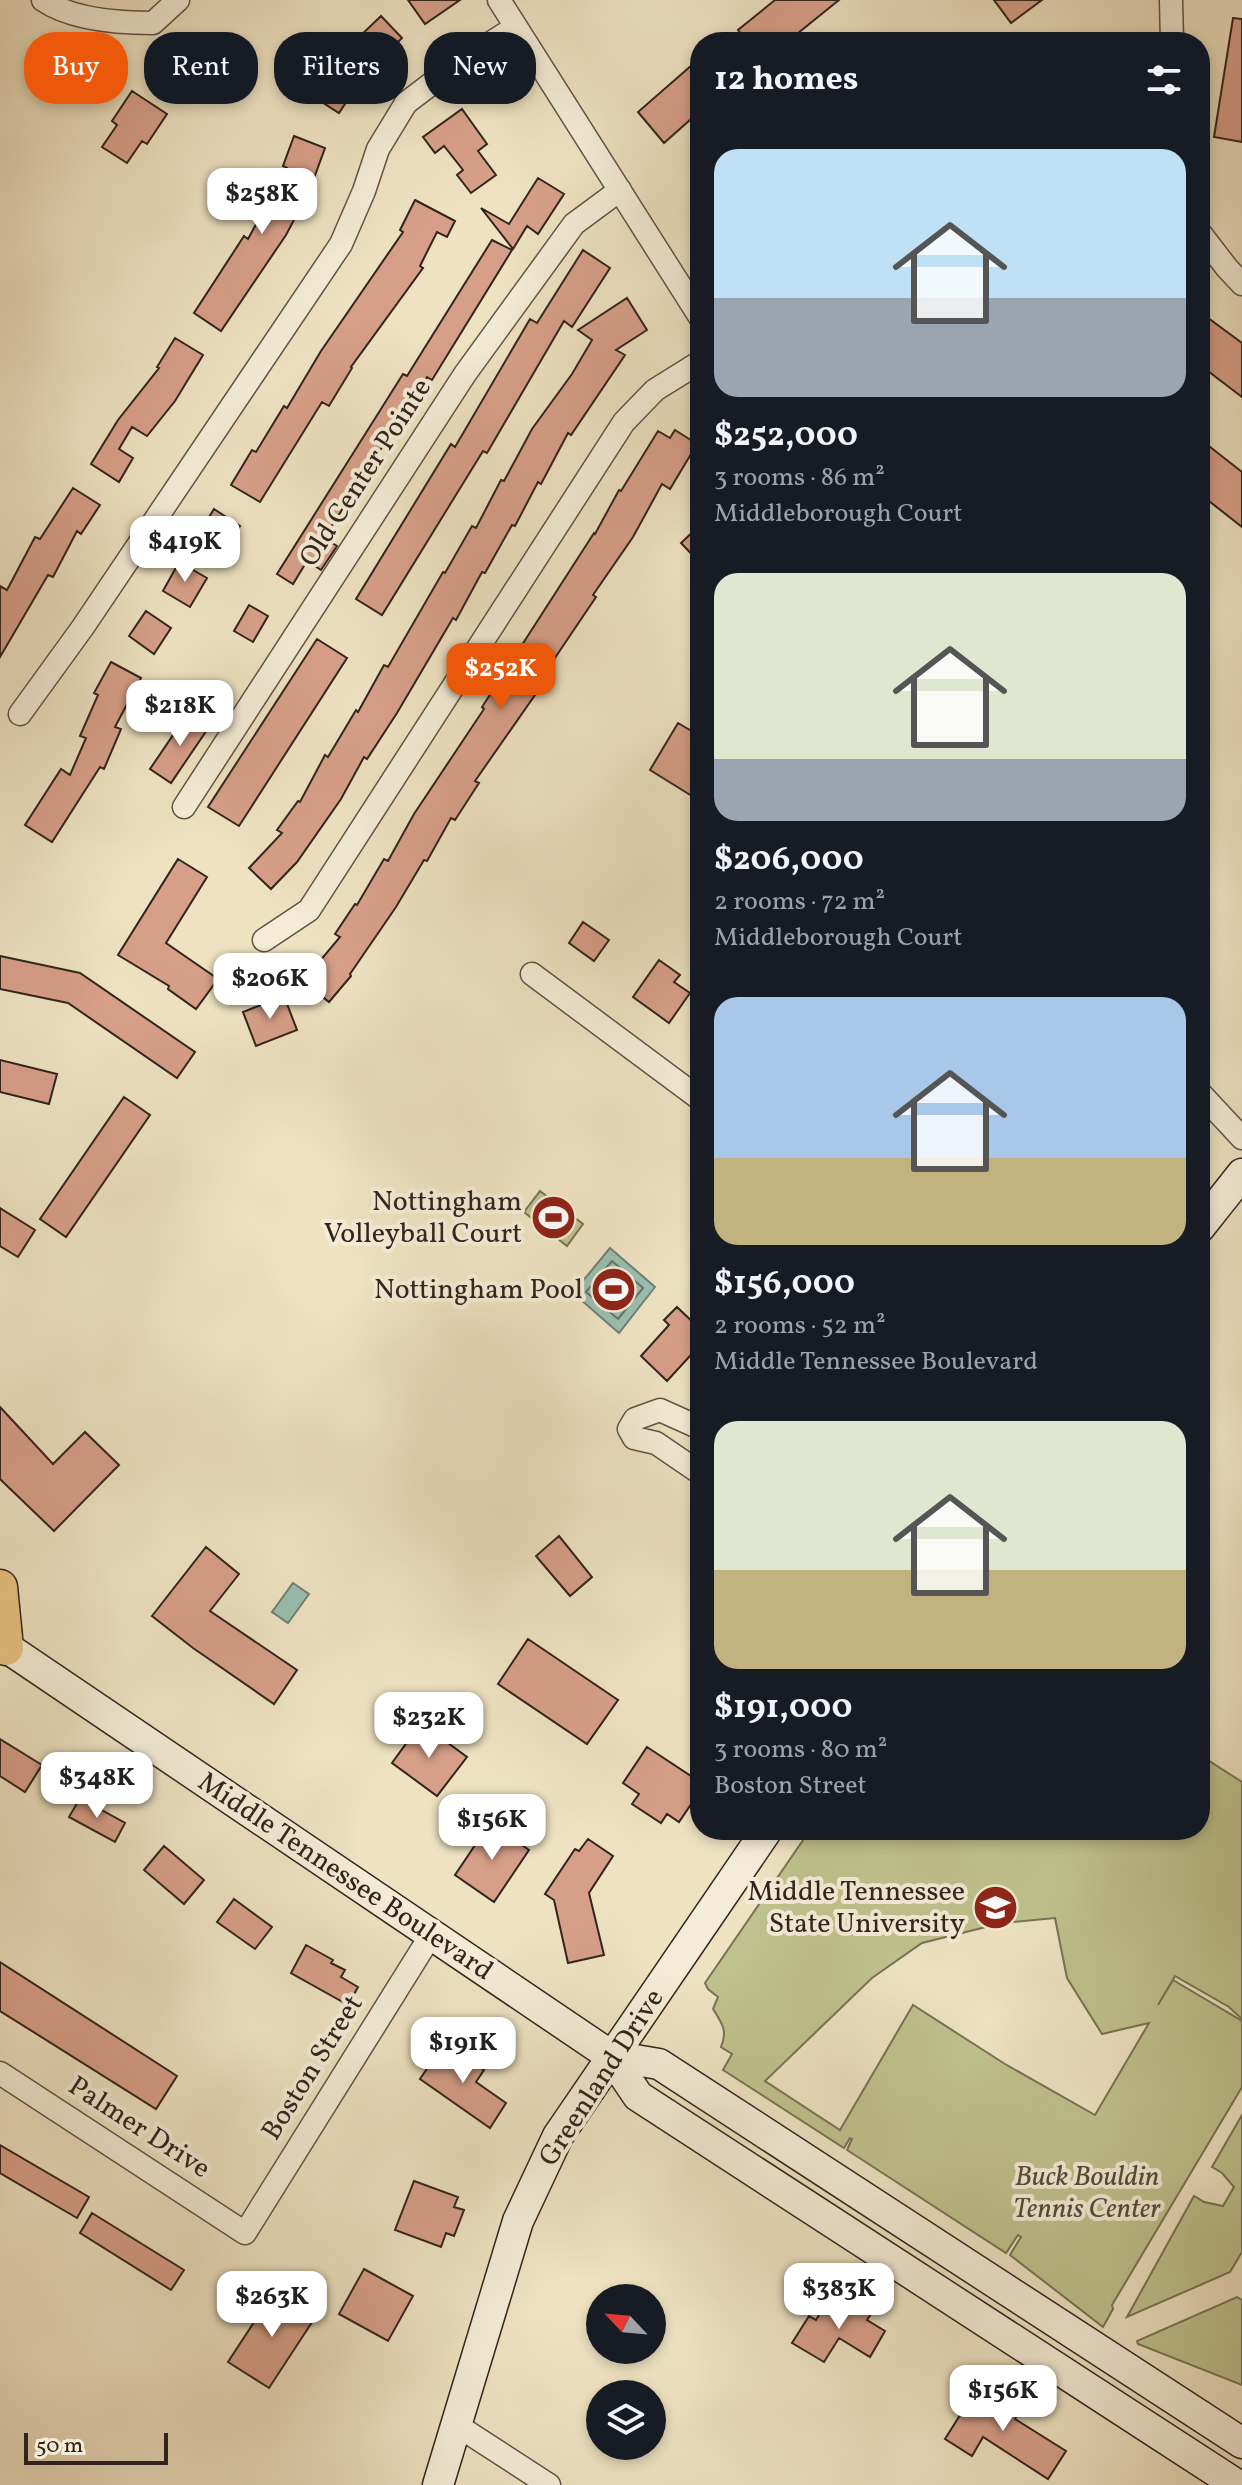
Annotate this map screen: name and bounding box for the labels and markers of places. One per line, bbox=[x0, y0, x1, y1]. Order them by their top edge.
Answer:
pin: $258K bbox=[206, 168, 318, 236]
pin: $419K bbox=[129, 516, 241, 584]
pin: $252K bbox=[445, 643, 557, 711]
pin: $218K bbox=[124, 680, 236, 748]
pin: $206K bbox=[214, 953, 326, 1021]
place label: Nottingham Volleyball Court bbox=[324, 1183, 522, 1254]
sports icon: Nottingham Volleyball Court bbox=[529, 1194, 577, 1242]
sports icon: Nottingham Pool bbox=[590, 1266, 638, 1314]
place label: Nottingham Pool bbox=[374, 1271, 583, 1310]
pin: $232K bbox=[373, 1692, 485, 1760]
pin: $348K bbox=[41, 1752, 153, 1820]
pin: $156K bbox=[436, 1794, 548, 1862]
place label: Middle Tennessee State University bbox=[748, 1873, 965, 1944]
school or university icon: Middle Tennessee State University bbox=[972, 1884, 1020, 1932]
pin: $191K bbox=[407, 2017, 519, 2085]
pin: $383K bbox=[783, 2263, 895, 2331]
pin: $263K bbox=[216, 2271, 328, 2339]
pin: $156K bbox=[947, 2365, 1059, 2433]

